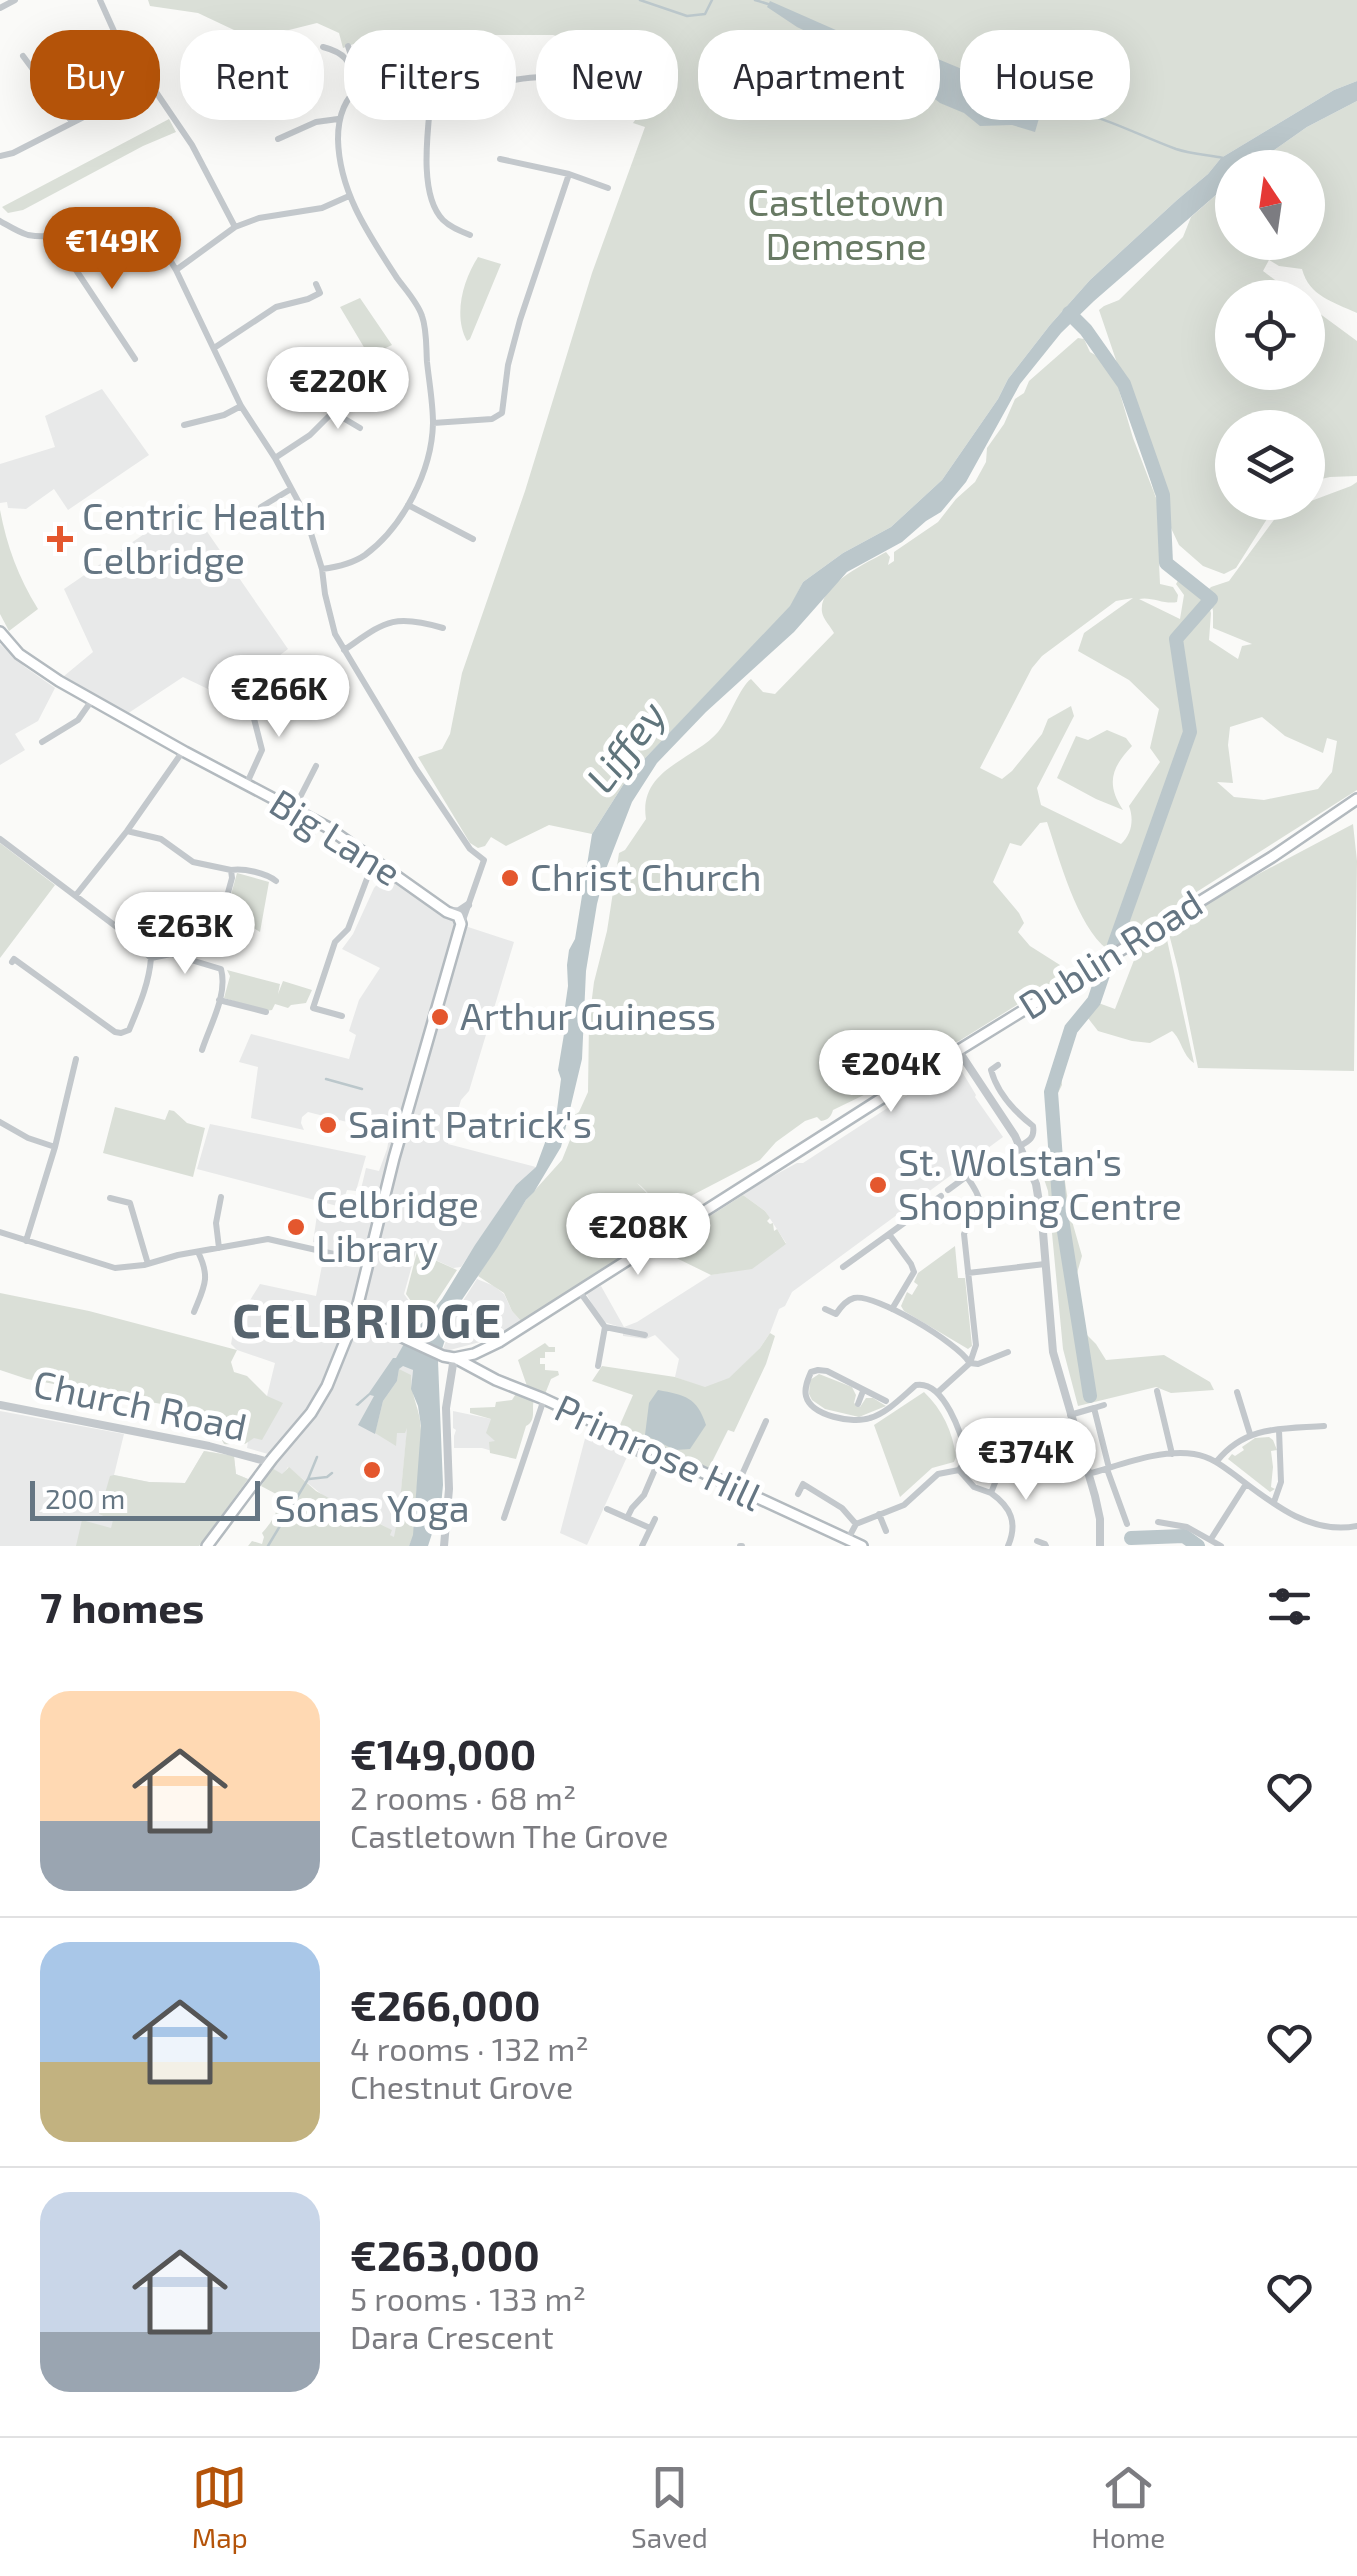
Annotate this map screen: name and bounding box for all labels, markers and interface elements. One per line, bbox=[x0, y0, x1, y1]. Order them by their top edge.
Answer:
chip: Buy bbox=[30, 30, 160, 120]
chip: Rent bbox=[180, 30, 324, 120]
chip: Filters bbox=[344, 30, 516, 120]
chip: New bbox=[536, 30, 678, 120]
chip: Apartment bbox=[698, 30, 940, 120]
chip: House bbox=[960, 30, 1130, 120]
north arrow bbox=[1215, 150, 1325, 260]
map controls bbox=[1215, 150, 1325, 520]
park label: Castletown Demesne bbox=[747, 178, 945, 268]
pin: €149K bbox=[42, 207, 182, 292]
text: €149K bbox=[65, 220, 159, 258]
button: locate bbox=[1215, 280, 1325, 390]
pin: €220K bbox=[268, 347, 408, 432]
text: €220K bbox=[289, 360, 387, 398]
button: layers bbox=[1215, 410, 1325, 520]
place label: Centric Health Celbridge bbox=[82, 492, 327, 582]
marker: Centric Health Celbridge bbox=[47, 526, 73, 552]
pin: €266K bbox=[209, 655, 349, 740]
text: €266K bbox=[230, 668, 328, 706]
water label: Liffey bbox=[575, 691, 675, 801]
street label: Big Lane bbox=[262, 778, 410, 894]
place label: Christ Church bbox=[530, 853, 761, 899]
marker: Christ Church bbox=[499, 867, 521, 889]
street label: Dublin Road bbox=[1010, 879, 1210, 1028]
pin: €263K bbox=[115, 892, 255, 977]
text: €263K bbox=[137, 905, 233, 943]
place label: Arthur Guiness bbox=[460, 992, 716, 1038]
marker: Arthur Guiness bbox=[429, 1006, 451, 1028]
pin: €204K bbox=[821, 1030, 961, 1115]
text: €204K bbox=[841, 1043, 941, 1081]
place label: Saint Patrick's bbox=[348, 1100, 592, 1146]
marker: Saint Patrick's bbox=[317, 1114, 339, 1136]
place label: St. Wolstan's Shopping Centre bbox=[898, 1138, 1182, 1228]
marker: St. Wolstan's Shopping Centre bbox=[867, 1174, 889, 1196]
place label: Celbridge Library bbox=[316, 1180, 479, 1270]
pin: €208K bbox=[568, 1193, 708, 1278]
text: €208K bbox=[588, 1206, 688, 1244]
marker: Celbridge Library bbox=[285, 1216, 307, 1238]
district label: CELBRIDGE bbox=[232, 1290, 504, 1348]
street label: Church Road bbox=[30, 1359, 251, 1449]
street label: Primrose Hill bbox=[548, 1383, 769, 1519]
pin: €374K bbox=[956, 1418, 1096, 1503]
text: €374K bbox=[978, 1431, 1074, 1469]
marker: Sonas Yoga bbox=[361, 1459, 383, 1481]
scale bar bbox=[30, 1476, 260, 1521]
text: 200 m bbox=[45, 1481, 125, 1515]
place label: Sonas Yoga bbox=[274, 1484, 470, 1530]
icon: filters bbox=[1262, 1579, 1317, 1634]
text: 7 homes bbox=[40, 1581, 204, 1631]
text: €149,000 bbox=[350, 1728, 536, 1778]
icon: home bbox=[120, 1731, 240, 1851]
icon: heart bbox=[1262, 1764, 1317, 1819]
text: 2 rooms · 68 m² bbox=[350, 1778, 576, 1816]
text: Castletown The Grove bbox=[350, 1816, 669, 1854]
text: €266,000 bbox=[350, 1979, 541, 2029]
icon: home bbox=[120, 1982, 240, 2102]
icon: heart bbox=[1262, 2015, 1317, 2070]
text: 4 rooms · 132 m² bbox=[350, 2029, 589, 2067]
text: Chestnut Grove bbox=[350, 2067, 573, 2105]
text: €263,000 bbox=[350, 2229, 540, 2279]
icon: home bbox=[120, 2232, 240, 2352]
icon: heart bbox=[1262, 2265, 1317, 2320]
text: 5 rooms · 133 m² bbox=[350, 2279, 586, 2317]
text: Dara Crescent bbox=[350, 2317, 554, 2355]
tab: Map bbox=[192, 2460, 248, 2554]
tab: Saved bbox=[631, 2460, 708, 2554]
tab: Home bbox=[1091, 2460, 1165, 2554]

